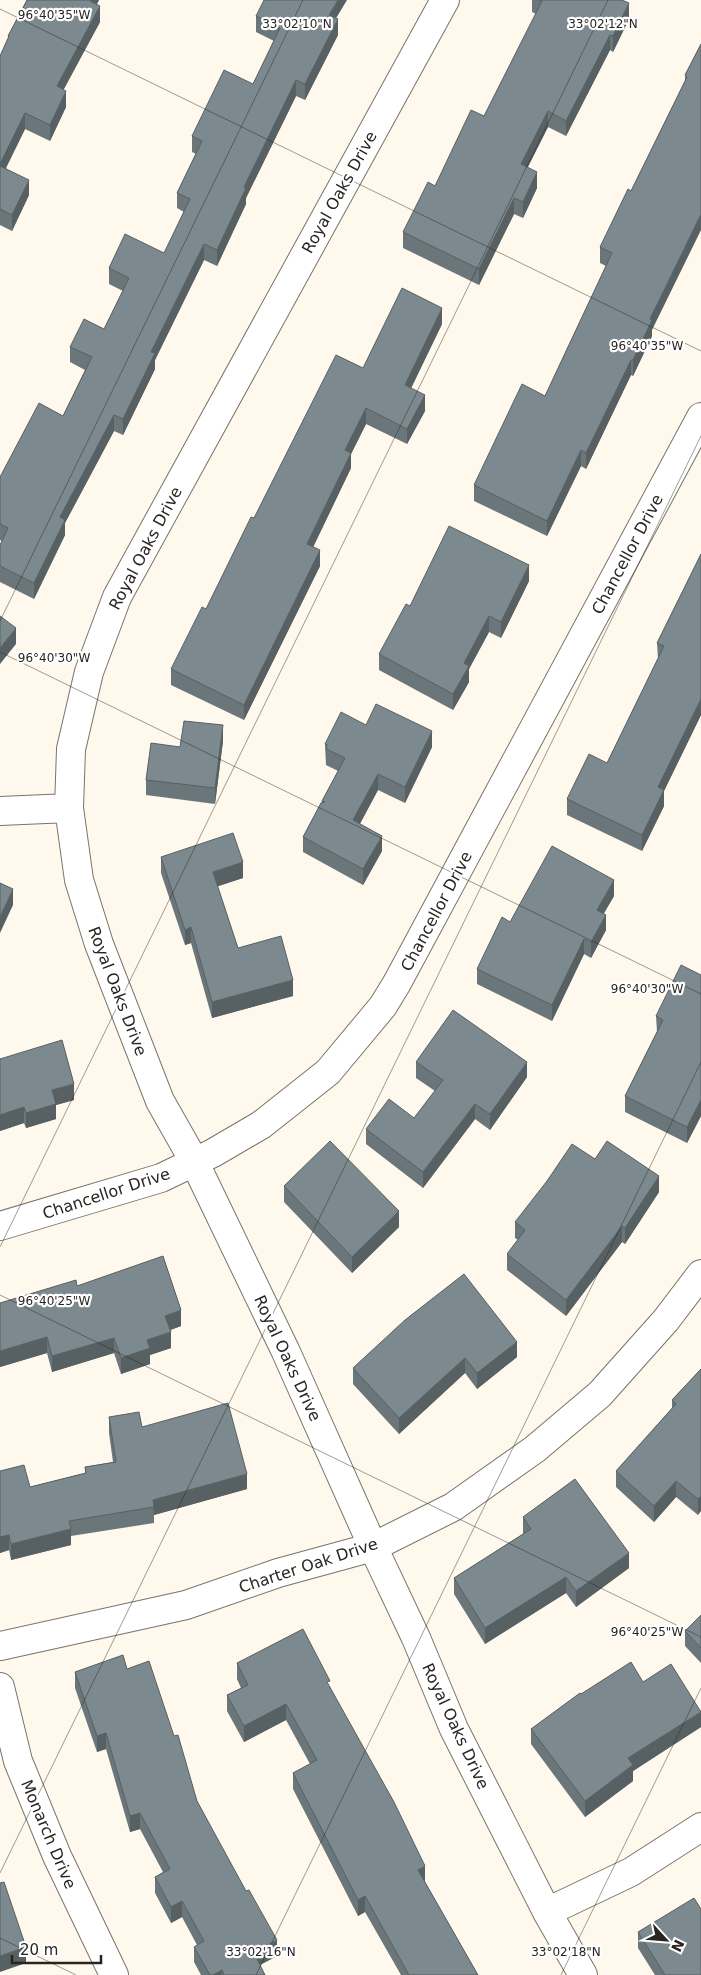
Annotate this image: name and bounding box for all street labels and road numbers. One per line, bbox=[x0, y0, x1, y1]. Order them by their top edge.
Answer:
street label: Royal Oaks Drive bbox=[298, 128, 381, 257]
street label: Royal Oaks Drive bbox=[105, 483, 186, 613]
street label: Chancellor Drive bbox=[588, 491, 667, 617]
street label: Chancellor Drive bbox=[397, 848, 476, 974]
street label: Royal Oaks Drive bbox=[84, 924, 151, 1058]
street label: Chancellor Drive bbox=[40, 1164, 172, 1223]
street label: Royal Oaks Drive bbox=[250, 1292, 325, 1424]
street label: Charter Oak Drive bbox=[236, 1534, 380, 1597]
street label: Royal Oaks Drive bbox=[418, 1660, 493, 1792]
street label: Monarch Drive bbox=[17, 1777, 80, 1892]

